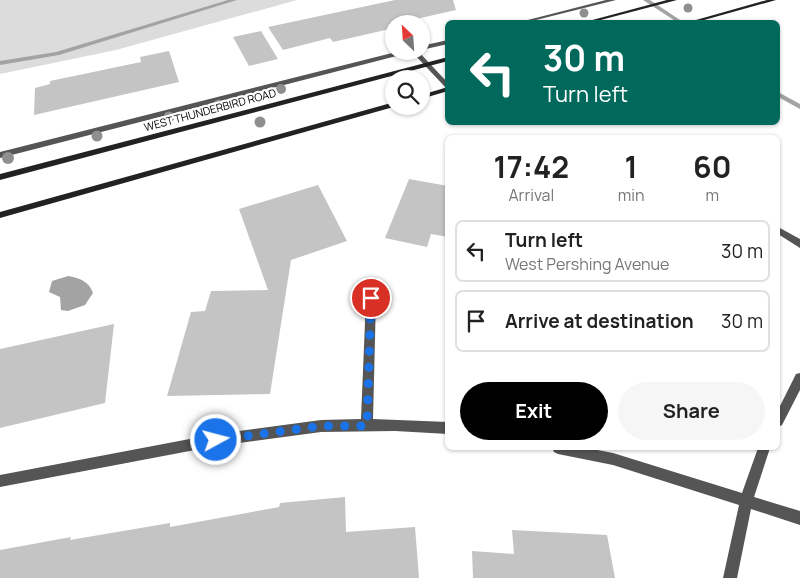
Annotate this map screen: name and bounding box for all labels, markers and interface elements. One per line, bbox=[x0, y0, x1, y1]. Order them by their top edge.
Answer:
north arrow bbox=[385, 15, 430, 60]
map controls bbox=[385, 15, 430, 115]
text: 30 m bbox=[543, 34, 625, 82]
icon: left bbox=[460, 40, 525, 105]
button: search bbox=[385, 70, 430, 115]
text: Turn left bbox=[543, 79, 628, 109]
street label: WEST THUNDERBIRD ROAD bbox=[142, 85, 278, 134]
text: 17:42 bbox=[494, 146, 569, 187]
text: 1 bbox=[625, 146, 638, 187]
text: 60 bbox=[693, 146, 731, 187]
text: Arrival bbox=[508, 184, 554, 206]
text: min bbox=[618, 184, 644, 206]
text: m bbox=[705, 184, 719, 206]
text: Turn left bbox=[505, 227, 583, 253]
icon: left bbox=[462, 237, 490, 265]
text: 30 m bbox=[721, 238, 763, 264]
text: West Pershing Avenue bbox=[505, 253, 669, 275]
pin bbox=[350, 277, 392, 319]
icon: arrive bbox=[357, 284, 385, 312]
icon: arrive bbox=[462, 307, 490, 335]
text: Arrive at destination bbox=[505, 308, 694, 334]
text: 30 m bbox=[721, 308, 763, 334]
button: Exit bbox=[460, 382, 608, 440]
button: Share bbox=[618, 382, 765, 440]
position arrow bbox=[189, 413, 241, 465]

